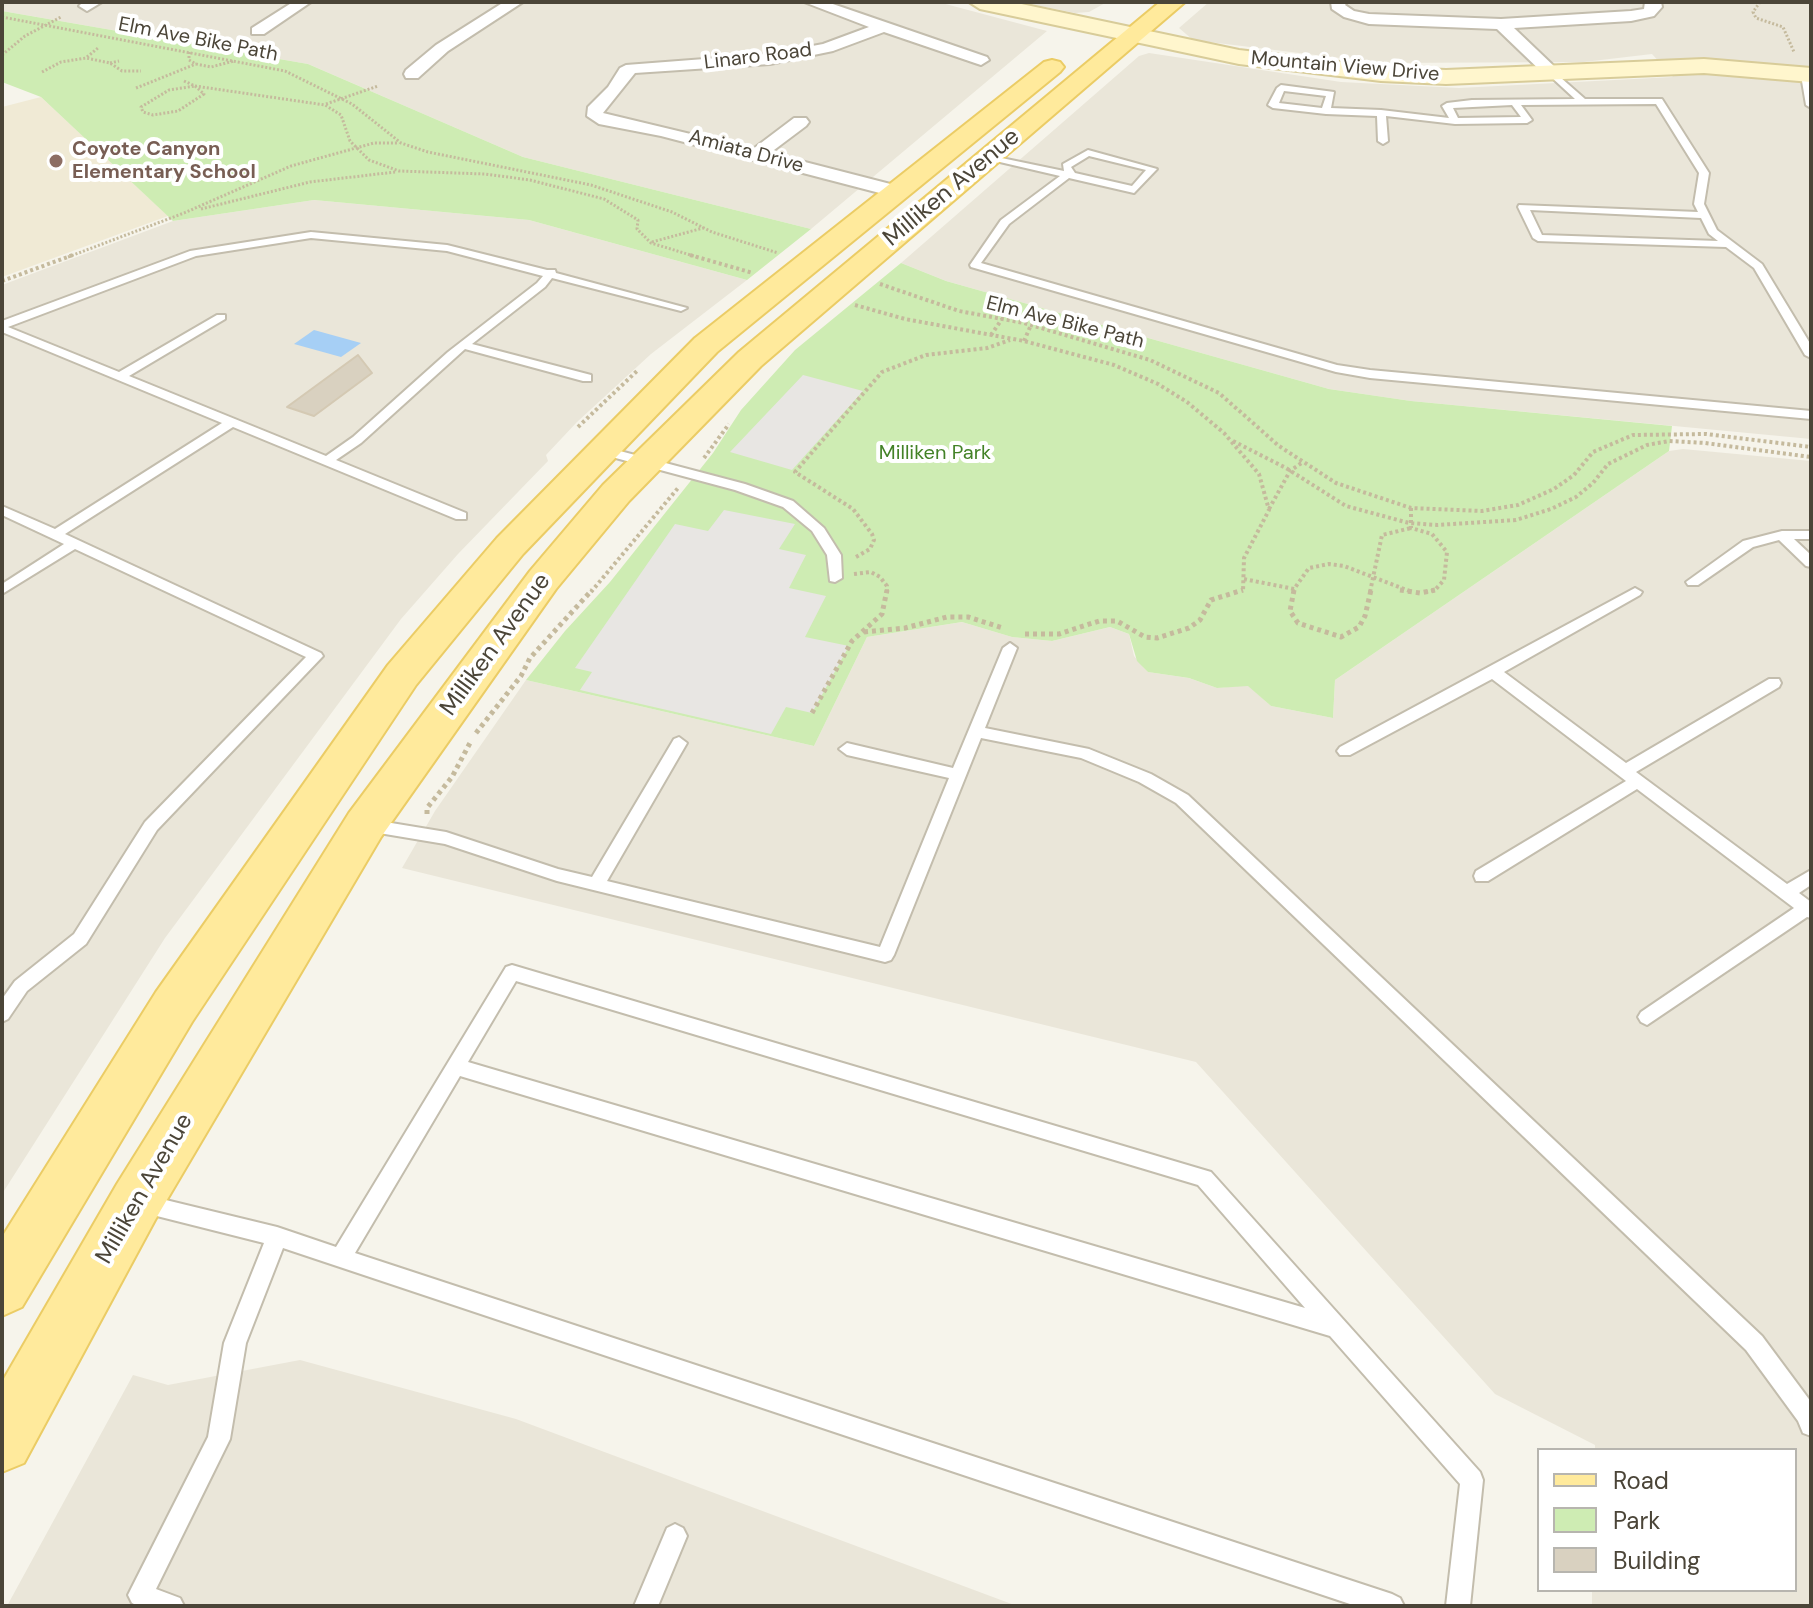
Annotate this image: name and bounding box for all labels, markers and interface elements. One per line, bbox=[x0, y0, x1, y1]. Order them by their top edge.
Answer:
street label: Elm Ave Bike Path bbox=[116, 13, 280, 67]
street label: Linaro Road bbox=[703, 38, 813, 76]
street label: Mountain View Drive bbox=[1250, 47, 1440, 87]
street label: Milliken Avenue bbox=[878, 123, 1026, 253]
street label: Amiata Drive bbox=[686, 125, 806, 179]
place label: Coyote Canyon Elementary School bbox=[72, 138, 256, 185]
marker: Coyote Canyon Elementary School bbox=[47, 152, 65, 170]
street label: Elm Ave Bike Path bbox=[984, 292, 1146, 354]
park label: Milliken Park bbox=[879, 442, 991, 466]
street label: Milliken Avenue bbox=[435, 568, 557, 722]
street label: Milliken Avenue bbox=[90, 1109, 200, 1269]
legend bbox=[1537, 1448, 1797, 1592]
text: Road bbox=[1613, 1465, 1669, 1496]
text: Park bbox=[1613, 1505, 1660, 1536]
text: Building bbox=[1613, 1545, 1700, 1576]

